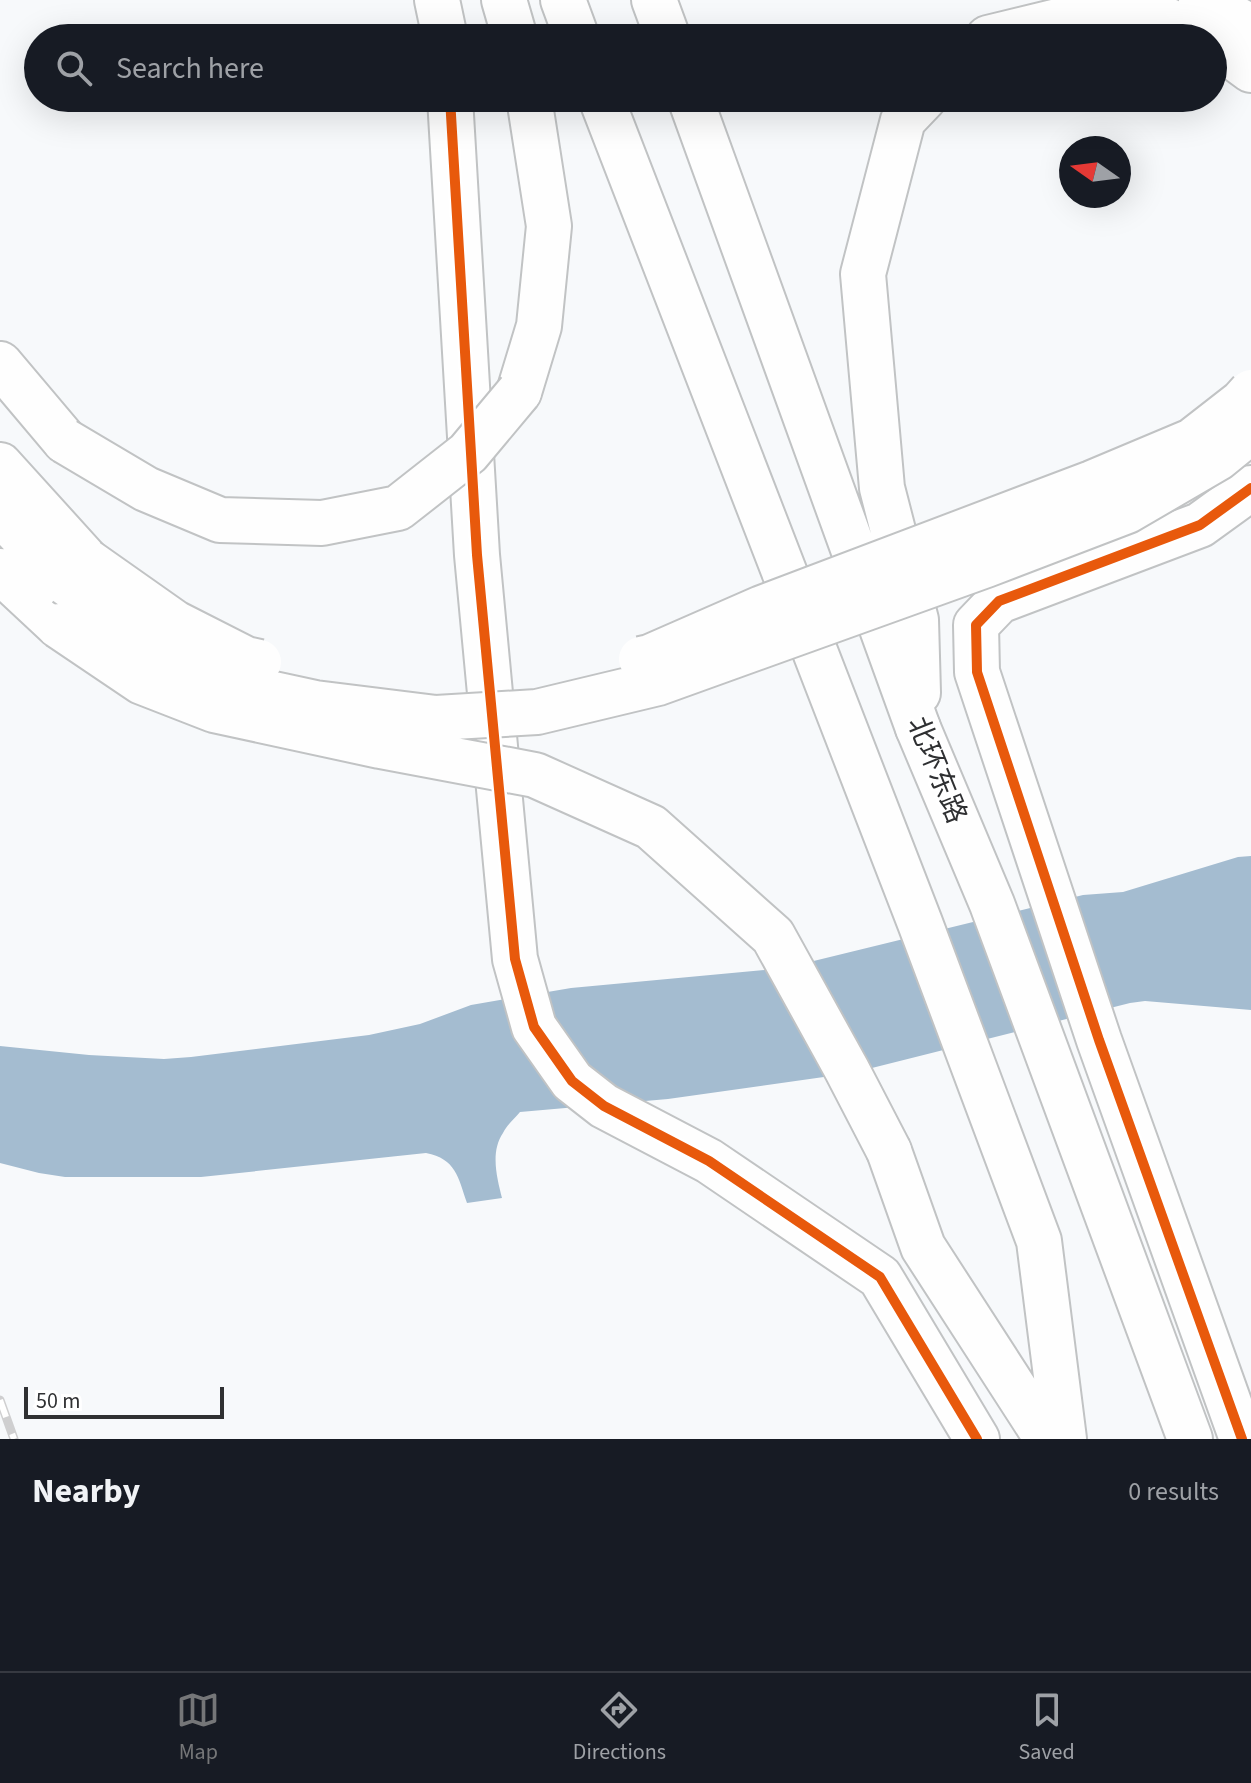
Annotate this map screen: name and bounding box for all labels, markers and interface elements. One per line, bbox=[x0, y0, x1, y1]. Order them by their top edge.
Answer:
search box bbox=[24, 24, 1227, 112]
icon: search bbox=[52, 46, 96, 90]
text: Search here bbox=[116, 47, 264, 90]
north arrow bbox=[1059, 136, 1131, 208]
street label: 北环东路 bbox=[897, 711, 977, 829]
scale bar bbox=[24, 1383, 224, 1419]
text: 50 m bbox=[36, 1385, 81, 1417]
text: Nearby bbox=[32, 1467, 140, 1516]
text: 0 results bbox=[1128, 1473, 1219, 1510]
tab: Map bbox=[176, 1688, 220, 1768]
tab: Directions bbox=[573, 1688, 666, 1768]
tab: Saved bbox=[1019, 1688, 1075, 1768]

